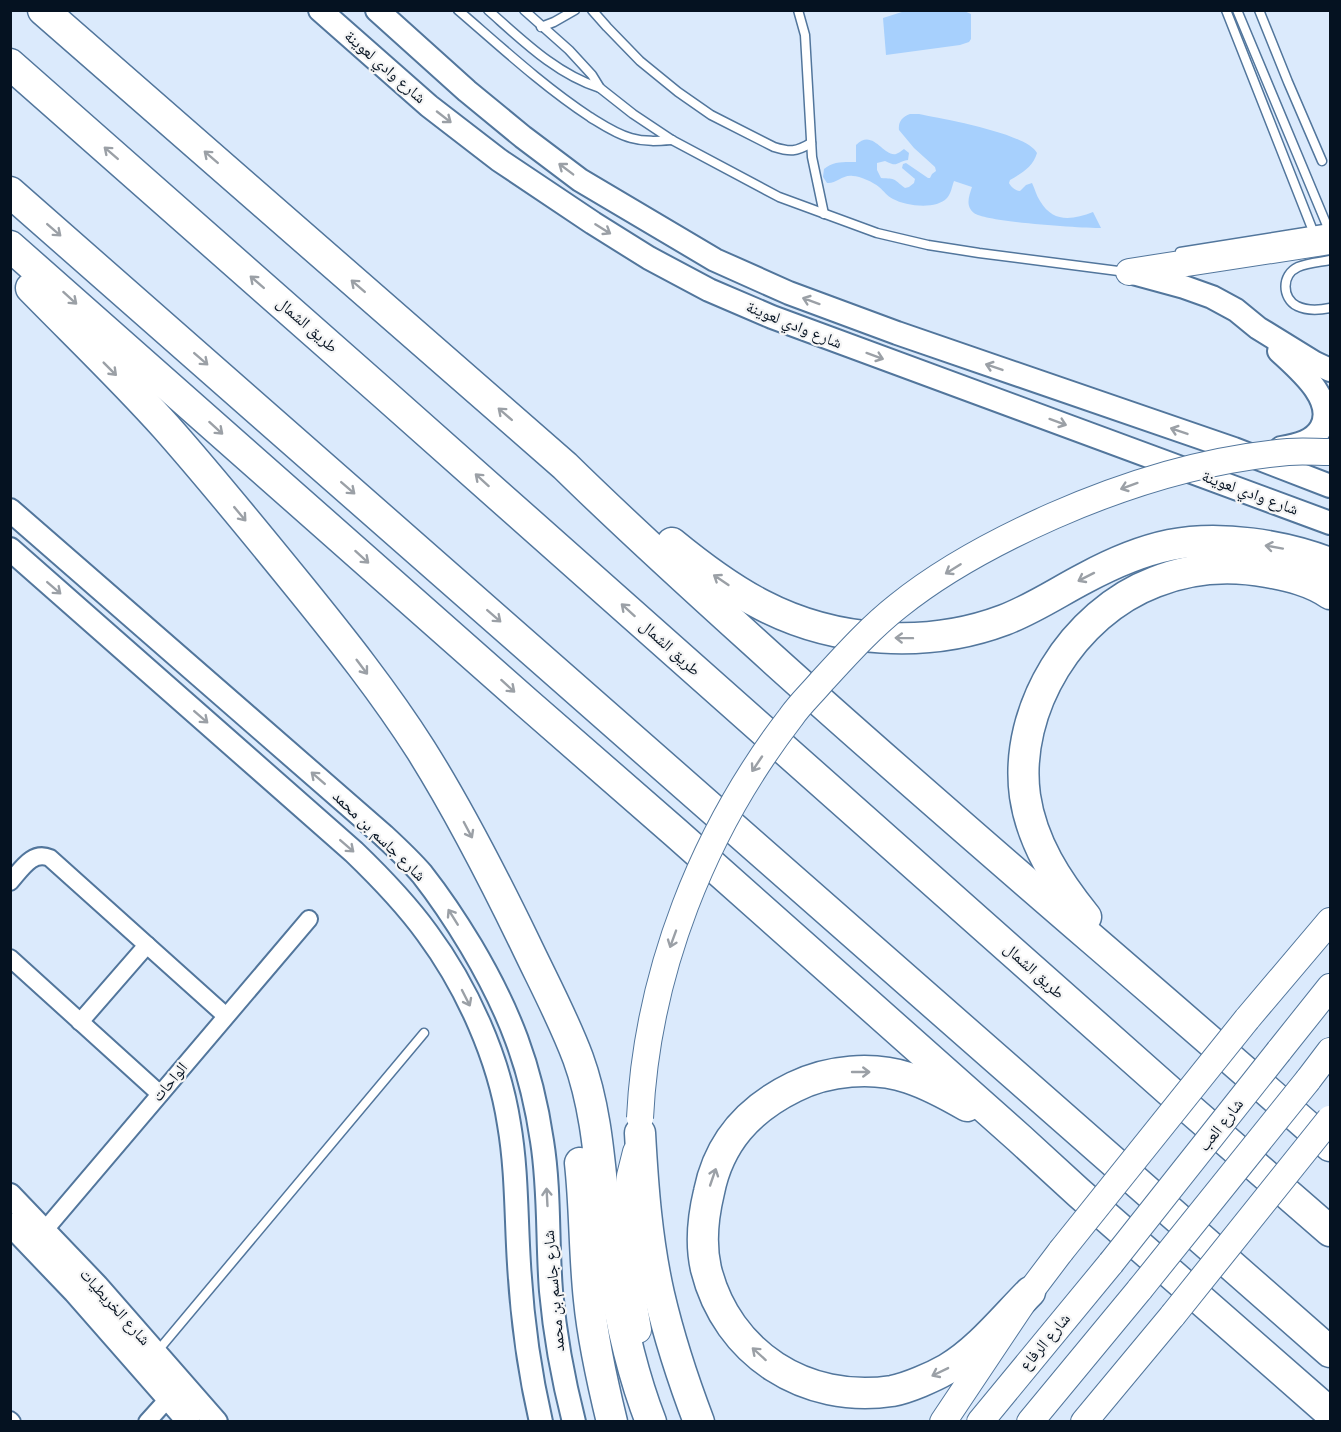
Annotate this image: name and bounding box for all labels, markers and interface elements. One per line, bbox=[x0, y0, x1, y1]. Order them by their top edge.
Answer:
street label: شارع وادي لعوينة bbox=[339, 26, 430, 109]
one-way arrow bbox=[436, 111, 452, 124]
one-way arrow bbox=[104, 146, 119, 160]
one-way arrow bbox=[203, 151, 219, 164]
one-way arrow bbox=[559, 163, 575, 175]
one-way arrow bbox=[47, 223, 62, 237]
one-way arrow bbox=[595, 223, 612, 236]
one-way arrow bbox=[250, 275, 265, 289]
one-way arrow bbox=[350, 279, 366, 292]
one-way arrow bbox=[62, 291, 77, 305]
street label: طريق الشمال bbox=[272, 293, 342, 357]
one-way arrow bbox=[802, 295, 821, 306]
street label: شارع وادي لعوينة bbox=[742, 297, 845, 355]
one-way arrow bbox=[865, 351, 883, 362]
one-way arrow bbox=[193, 352, 208, 366]
one-way arrow bbox=[103, 361, 118, 376]
one-way arrow bbox=[985, 361, 1004, 372]
one-way arrow bbox=[498, 407, 513, 421]
one-way arrow bbox=[1048, 418, 1067, 429]
one-way arrow bbox=[208, 421, 223, 435]
one-way arrow bbox=[1170, 424, 1189, 435]
street label: شارع وادي لعوينة bbox=[1198, 466, 1301, 522]
one-way arrow bbox=[475, 473, 490, 487]
one-way arrow bbox=[340, 481, 355, 495]
one-way arrow bbox=[1120, 481, 1139, 492]
one-way arrow bbox=[233, 506, 247, 521]
one-way arrow bbox=[1265, 541, 1285, 552]
one-way arrow bbox=[354, 550, 369, 564]
one-way arrow bbox=[945, 563, 962, 575]
one-way arrow bbox=[1077, 572, 1095, 584]
one-way arrow bbox=[713, 574, 730, 586]
one-way arrow bbox=[47, 581, 62, 595]
one-way arrow bbox=[620, 603, 635, 617]
one-way arrow bbox=[486, 609, 501, 623]
street label: طريق الشمال bbox=[635, 615, 705, 681]
one-way arrow bbox=[894, 632, 914, 644]
one-way arrow bbox=[355, 658, 368, 674]
one-way arrow bbox=[500, 679, 515, 693]
one-way arrow bbox=[193, 710, 208, 724]
one-way arrow bbox=[751, 756, 763, 772]
one-way arrow bbox=[311, 771, 326, 785]
street label: شارع جاسم بن محمد bbox=[328, 786, 430, 886]
one-way arrow bbox=[463, 820, 475, 838]
one-way arrow bbox=[339, 839, 354, 853]
one-way arrow bbox=[447, 909, 459, 926]
one-way arrow bbox=[666, 930, 677, 948]
street label: طريق الشمال bbox=[999, 938, 1069, 1004]
one-way arrow bbox=[461, 989, 472, 1007]
street label: الواحات bbox=[148, 1058, 192, 1106]
one-way arrow bbox=[851, 1066, 871, 1078]
street label: شارع العب bbox=[1194, 1095, 1248, 1155]
one-way arrow bbox=[709, 1168, 720, 1187]
one-way arrow bbox=[542, 1188, 553, 1208]
street label: شارع جاسم بن محمد bbox=[539, 1229, 569, 1353]
street label: شارع الخريطيات bbox=[75, 1264, 155, 1350]
street label: شارع الرفاع bbox=[1015, 1309, 1075, 1375]
one-way arrow bbox=[751, 1347, 766, 1361]
one-way arrow bbox=[931, 1366, 949, 1378]

